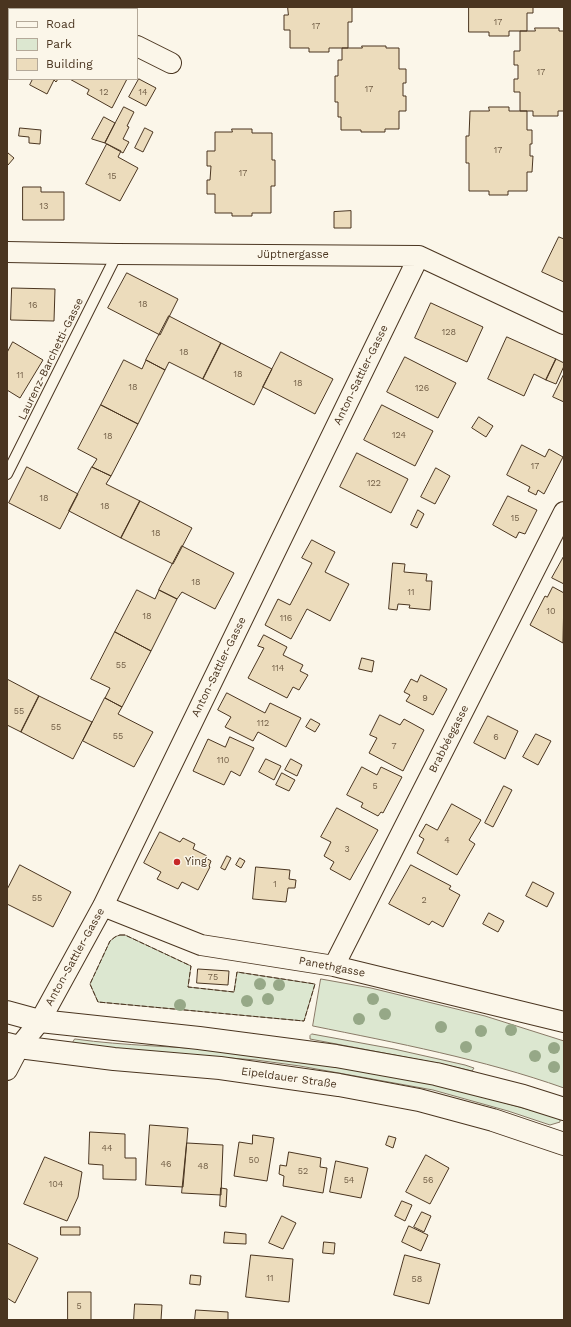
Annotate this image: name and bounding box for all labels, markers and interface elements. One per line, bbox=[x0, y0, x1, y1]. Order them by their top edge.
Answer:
legend bbox=[8, 8, 138, 80]
text: Road bbox=[46, 17, 75, 31]
house number: 17 bbox=[494, 17, 502, 27]
house number: 17 bbox=[312, 21, 320, 31]
text: Park bbox=[46, 37, 72, 51]
text: Building bbox=[46, 57, 93, 71]
house number: 17 bbox=[537, 67, 545, 77]
house number: 17 bbox=[365, 84, 373, 94]
house number: 12 bbox=[100, 87, 108, 97]
house number: 14 bbox=[138, 87, 148, 97]
house number: 17 bbox=[494, 145, 502, 155]
house number: 17 bbox=[239, 168, 247, 178]
house number: 15 bbox=[108, 171, 116, 181]
house number: 13 bbox=[40, 201, 48, 211]
street label: Jüptnergasse bbox=[257, 248, 329, 262]
street label: Laurenz-Barchetti-Gasse bbox=[16, 296, 86, 422]
house number: 18 bbox=[138, 299, 148, 309]
house number: 16 bbox=[29, 300, 37, 310]
street label: Anton-Sattler-Gasse bbox=[331, 323, 391, 427]
house number: 128 bbox=[442, 327, 456, 337]
house number: 18 bbox=[179, 347, 189, 357]
house number: 18 bbox=[233, 369, 243, 379]
house number: 11 bbox=[16, 370, 24, 380]
house number: 18 bbox=[293, 378, 303, 388]
house number: 18 bbox=[128, 382, 138, 392]
house number: 126 bbox=[415, 383, 429, 393]
house number: 124 bbox=[392, 430, 406, 440]
house number: 18 bbox=[103, 431, 113, 441]
house number: 17 bbox=[531, 461, 539, 471]
house number: 122 bbox=[367, 478, 381, 488]
house number: 18 bbox=[39, 493, 49, 503]
house number: 18 bbox=[100, 501, 110, 511]
house number: 15 bbox=[511, 513, 519, 523]
house number: 18 bbox=[151, 528, 161, 538]
house number: 18 bbox=[191, 577, 201, 587]
house number: 11 bbox=[407, 587, 415, 597]
house number: 10 bbox=[546, 606, 556, 616]
house number: 18 bbox=[142, 611, 152, 621]
house number: 116 bbox=[280, 613, 292, 623]
street label: Anton-Sattler-Gasse bbox=[189, 615, 249, 719]
house number: 55 bbox=[116, 660, 126, 670]
house number: 114 bbox=[272, 663, 284, 673]
house number: 9 bbox=[422, 693, 428, 703]
street label: Brabbéegasse bbox=[426, 703, 472, 775]
house number: 55 bbox=[14, 706, 24, 716]
house number: 112 bbox=[257, 718, 269, 728]
house number: 55 bbox=[51, 722, 61, 732]
house number: 55 bbox=[113, 731, 123, 741]
house number: 6 bbox=[493, 732, 499, 742]
house number: 7 bbox=[391, 741, 397, 751]
house number: 110 bbox=[217, 755, 229, 765]
house number: 5 bbox=[372, 781, 378, 791]
house number: 4 bbox=[444, 835, 450, 845]
house number: 3 bbox=[344, 844, 350, 854]
place label: Ying bbox=[185, 855, 207, 869]
marker: Ying bbox=[172, 857, 182, 867]
house number: 1 bbox=[273, 879, 277, 889]
house number: 55 bbox=[32, 893, 42, 903]
house number: 2 bbox=[421, 895, 427, 905]
street label: Anton-Sattler-Gasse bbox=[43, 906, 107, 1008]
street label: Panethgasse bbox=[298, 954, 366, 980]
house number: 75 bbox=[208, 972, 218, 982]
street label: Eipeldauer Straße bbox=[240, 1065, 338, 1091]
house number: 44 bbox=[102, 1143, 112, 1153]
house number: 50 bbox=[249, 1155, 259, 1165]
house number: 46 bbox=[161, 1159, 171, 1169]
house number: 48 bbox=[197, 1161, 209, 1171]
house number: 52 bbox=[298, 1166, 308, 1176]
house number: 54 bbox=[344, 1175, 354, 1185]
house number: 56 bbox=[423, 1175, 433, 1185]
house number: 104 bbox=[49, 1179, 63, 1189]
house number: 11 bbox=[266, 1273, 274, 1283]
house number: 58 bbox=[412, 1274, 422, 1284]
house number: 5 bbox=[76, 1301, 82, 1311]

